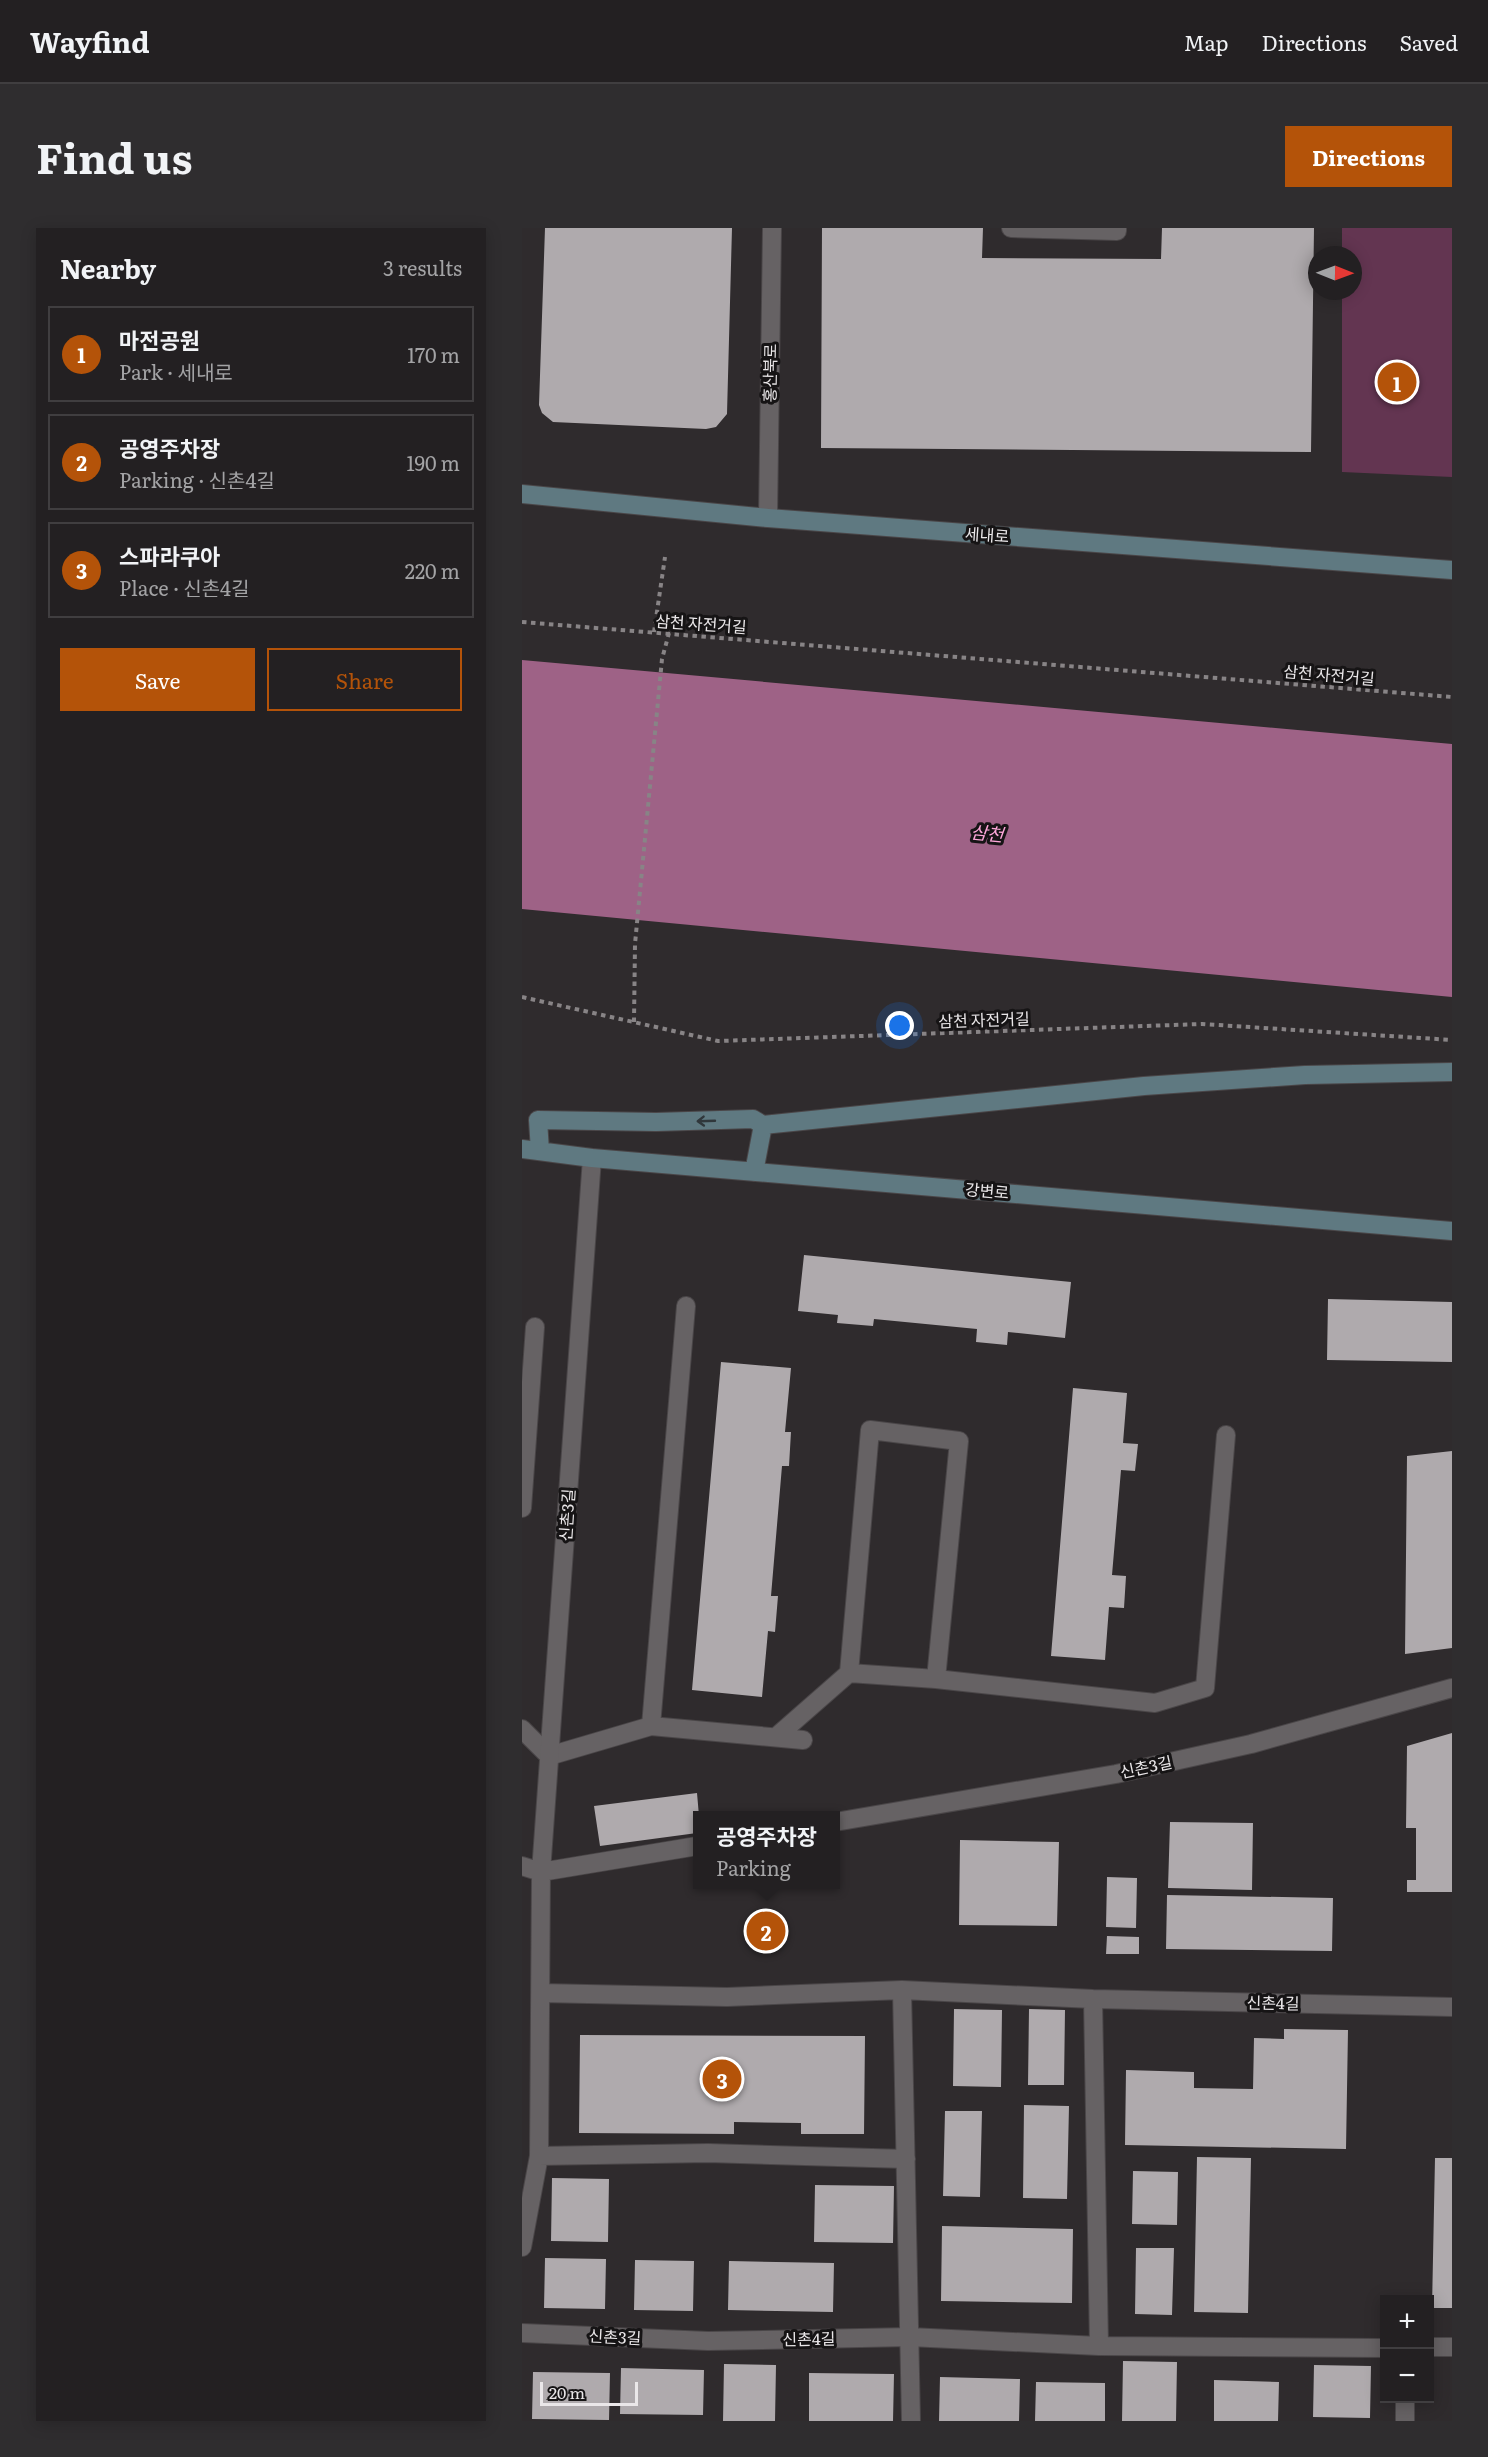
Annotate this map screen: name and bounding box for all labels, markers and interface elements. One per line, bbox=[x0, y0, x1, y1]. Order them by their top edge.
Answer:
text: Wayfind bbox=[30, 20, 150, 62]
text: Map bbox=[1184, 26, 1229, 57]
text: Directions bbox=[1262, 26, 1367, 57]
text: Saved bbox=[1400, 26, 1458, 57]
text: Find us bbox=[36, 125, 193, 187]
button: Directions bbox=[1285, 126, 1452, 187]
north arrow bbox=[1308, 246, 1362, 300]
text: Nearby bbox=[60, 248, 156, 287]
text: 3 results bbox=[383, 252, 462, 282]
text: 마전공원 bbox=[119, 323, 200, 356]
text: 1 bbox=[77, 339, 86, 369]
text: 170 m bbox=[407, 339, 460, 369]
street label: 홍산북로 bbox=[756, 343, 782, 403]
text: Park · 세내로 bbox=[119, 356, 233, 386]
pin: 1 bbox=[1378, 360, 1416, 404]
text: 공영주차장 bbox=[119, 431, 220, 464]
text: 2 bbox=[76, 447, 87, 477]
text: 190 m bbox=[406, 447, 460, 477]
text: Parking · 신촌4길 bbox=[119, 464, 275, 494]
street label: 세내로 bbox=[964, 520, 1010, 548]
text: 스파라쿠아 bbox=[119, 539, 220, 572]
text: 3 bbox=[76, 555, 87, 585]
text: 220 m bbox=[405, 555, 460, 585]
text: Place · 신촌4길 bbox=[119, 572, 250, 602]
street label: 삼천 자전거길 bbox=[655, 608, 748, 638]
button: Save bbox=[60, 648, 255, 711]
button: Share bbox=[267, 648, 462, 711]
street label: 삼천 자전거길 bbox=[1282, 658, 1376, 690]
water label: 삼천 bbox=[969, 817, 1007, 848]
street label: 삼천 자전거길 bbox=[938, 1005, 1030, 1033]
your location bbox=[885, 1011, 914, 1040]
one-way arrow bbox=[697, 1115, 717, 1126]
street label: 강변로 bbox=[964, 1176, 1010, 1204]
street label: 신촌3길 bbox=[552, 1488, 580, 1542]
street label: 신촌3길 bbox=[1117, 1749, 1174, 1783]
popup bbox=[693, 1811, 840, 1889]
text: 공영주차장 bbox=[716, 1819, 817, 1852]
text: Parking bbox=[716, 1852, 791, 1882]
pin: 2 bbox=[746, 1908, 786, 1954]
street label: 신촌4길 bbox=[1246, 1990, 1300, 2014]
pin: 3 bbox=[702, 2056, 742, 2102]
map controls bbox=[1380, 2295, 1434, 2403]
button: + bbox=[1380, 2295, 1434, 2349]
street label: 신촌3길 bbox=[588, 2323, 642, 2349]
street label: 신촌4길 bbox=[782, 2326, 836, 2350]
button: − bbox=[1380, 2349, 1434, 2403]
scale bar bbox=[540, 2379, 638, 2406]
text: 20 m bbox=[549, 2380, 585, 2404]

